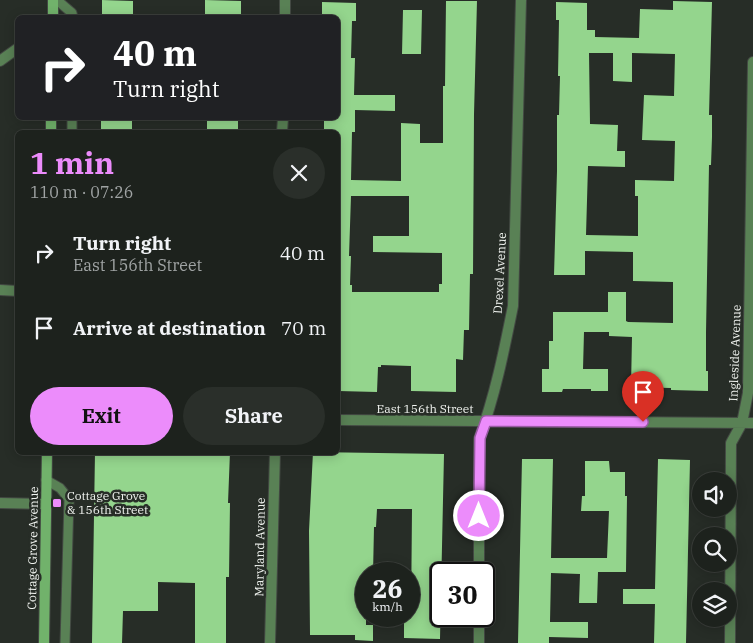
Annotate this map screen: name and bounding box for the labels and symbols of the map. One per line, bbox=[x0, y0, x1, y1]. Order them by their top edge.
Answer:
street label: Drexel Avenue bbox=[490, 232, 509, 314]
street label: Ingleside Avenue bbox=[725, 304, 744, 402]
pin bbox=[622, 371, 664, 422]
street label: East 156th Street bbox=[377, 401, 473, 416]
street label: Cottage Grove Avenue bbox=[24, 486, 41, 610]
place label: Cottage Grove & 156th Street bbox=[67, 488, 148, 517]
position arrow bbox=[452, 489, 504, 541]
marker: Cottage Grove & 156th Street bbox=[51, 497, 63, 509]
street label: Maryland Avenue bbox=[251, 497, 268, 597]
speed limit sign: 30 bbox=[430, 562, 495, 627]

